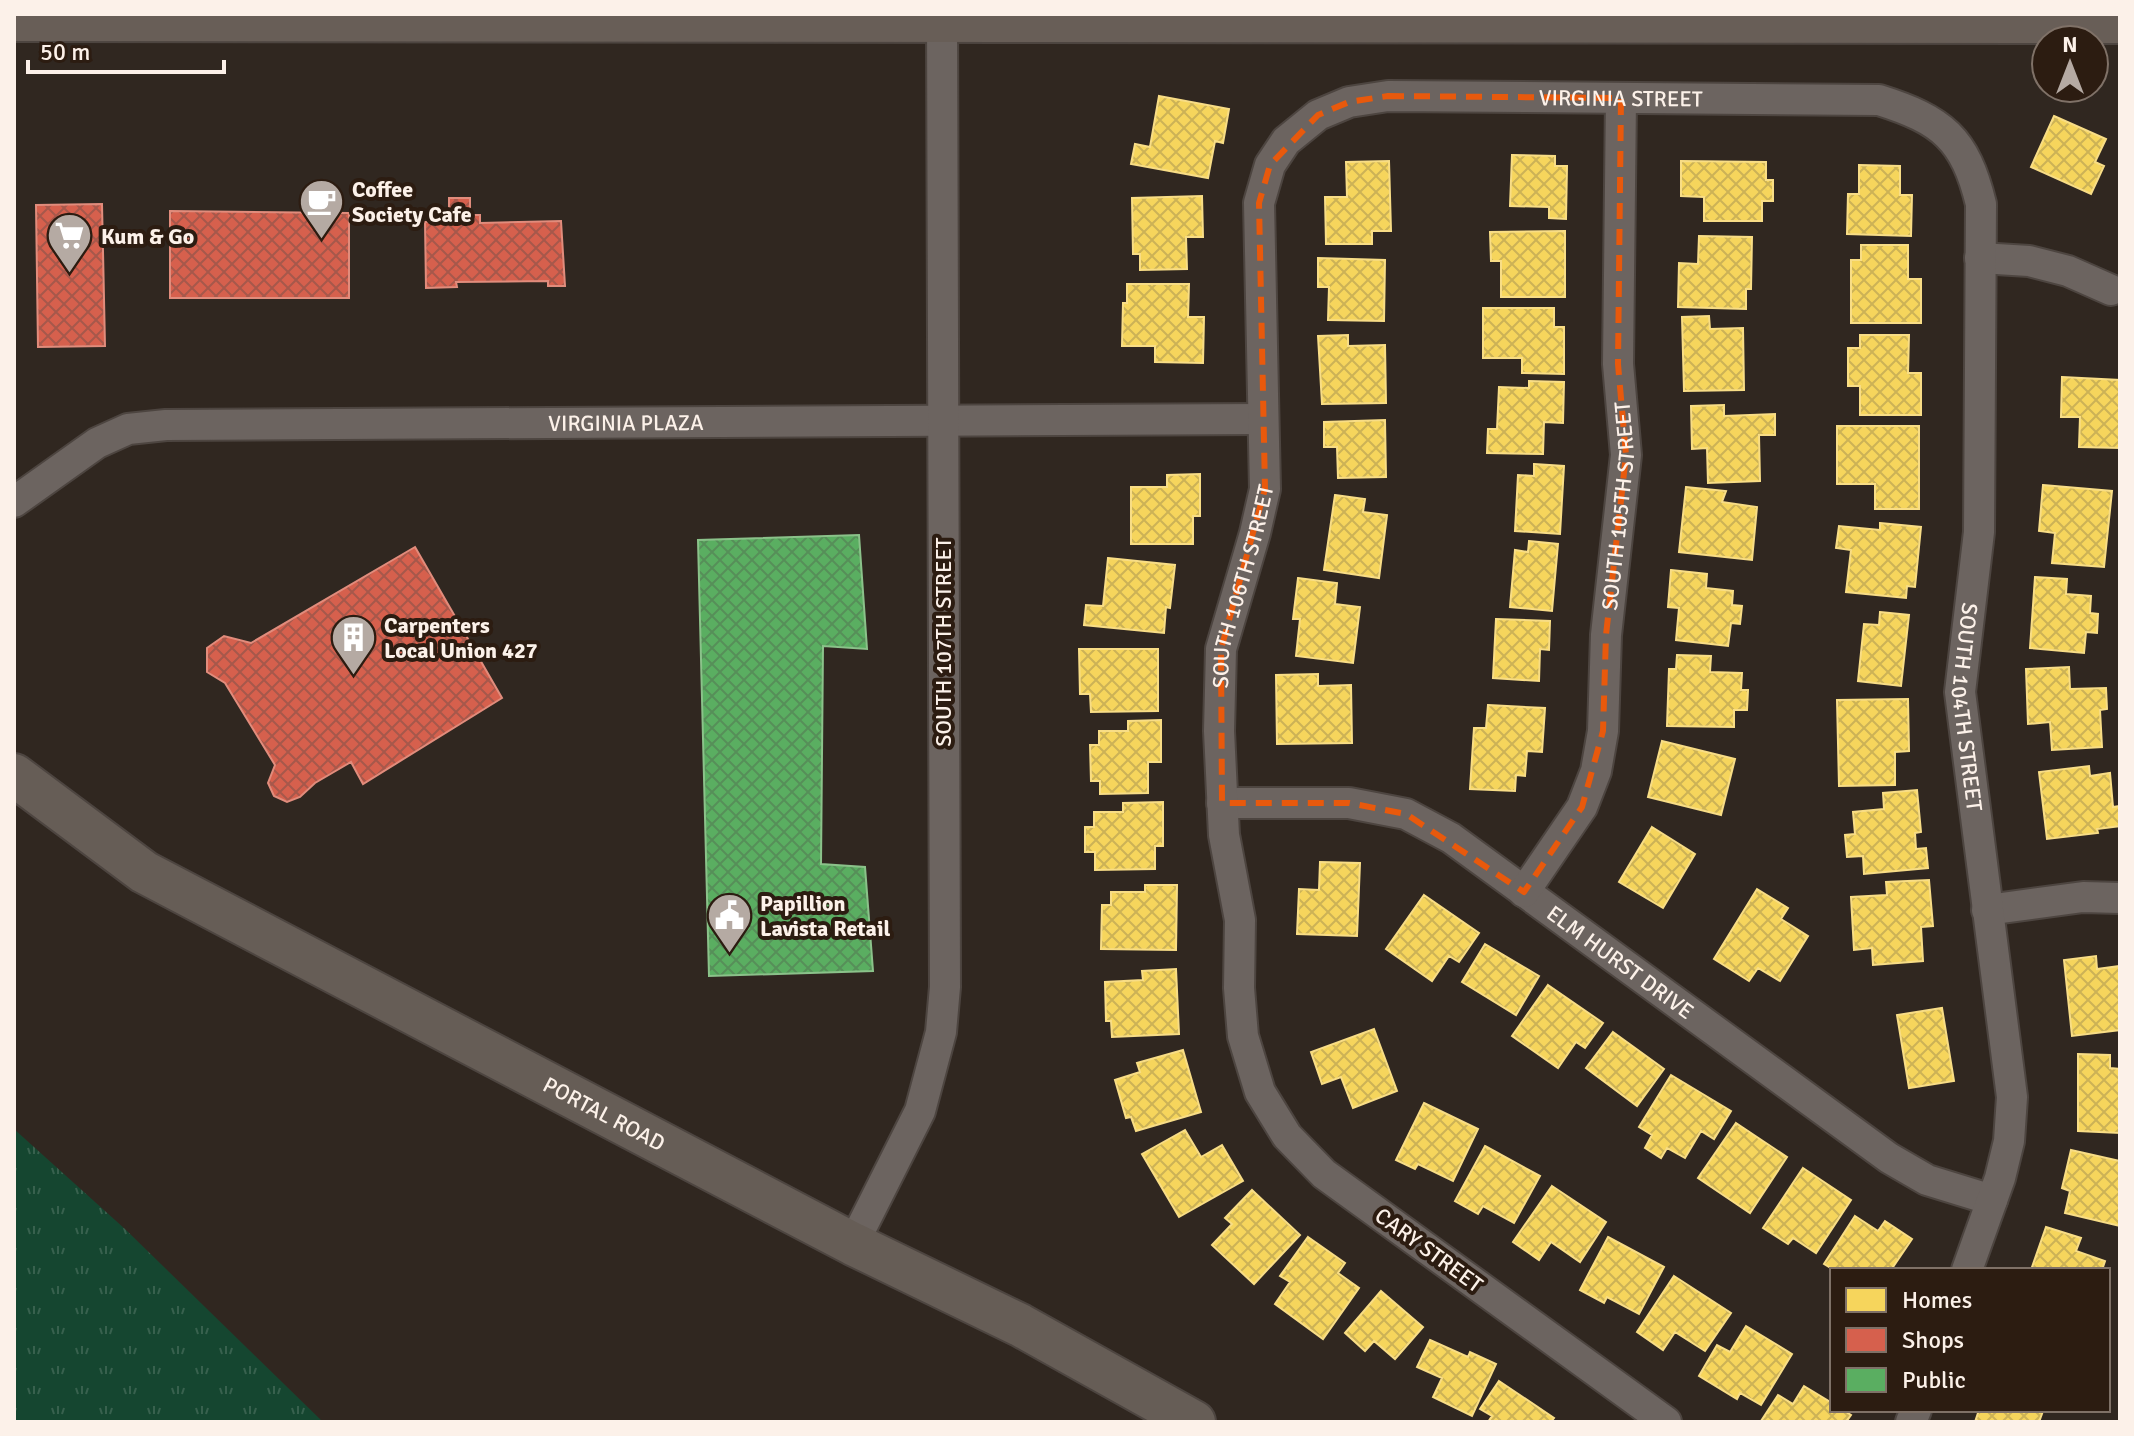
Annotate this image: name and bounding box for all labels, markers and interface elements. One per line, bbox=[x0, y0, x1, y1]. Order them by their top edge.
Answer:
scale bar bbox=[28, 24, 224, 74]
north arrow bbox=[2030, 24, 2110, 104]
text: N bbox=[2062, 31, 2078, 58]
text: 50 m bbox=[40, 37, 90, 67]
street label: VIRGINIA STREET bbox=[1539, 84, 1703, 112]
place label: Coffee Society Cafe bbox=[352, 176, 472, 228]
cafe icon: Coffee Society Cafe bbox=[297, 178, 345, 241]
supermarket icon: Kum & Go bbox=[46, 212, 94, 275]
place label: Kum & Go bbox=[101, 223, 194, 250]
street label: SOUTH 105TH STREET bbox=[1595, 400, 1640, 612]
street label: VIRGINIA PLAZA bbox=[548, 409, 704, 436]
street label: SOUTH 106TH STREET bbox=[1207, 482, 1279, 689]
street label: SOUTH 107TH STREET bbox=[930, 537, 957, 747]
street label: SOUTH 104TH STREET bbox=[1946, 601, 1989, 813]
place label: Carpenters Local Union 427 bbox=[384, 612, 538, 664]
building icon: Carpenters Local Union 427 bbox=[329, 614, 377, 677]
place label: Papillion Lavista Retail bbox=[760, 890, 890, 942]
public building icon: Papillion Lavista Retail bbox=[705, 892, 753, 955]
street label: ELM HURST DRIVE bbox=[1542, 899, 1699, 1025]
street label: PORTAL ROAD bbox=[539, 1070, 670, 1157]
street label: CARY STREET bbox=[1370, 1202, 1488, 1298]
legend bbox=[1830, 1268, 2110, 1412]
text: Homes bbox=[1902, 1285, 1972, 1315]
text: Shops bbox=[1902, 1325, 1964, 1355]
text: Public bbox=[1902, 1365, 1966, 1395]

